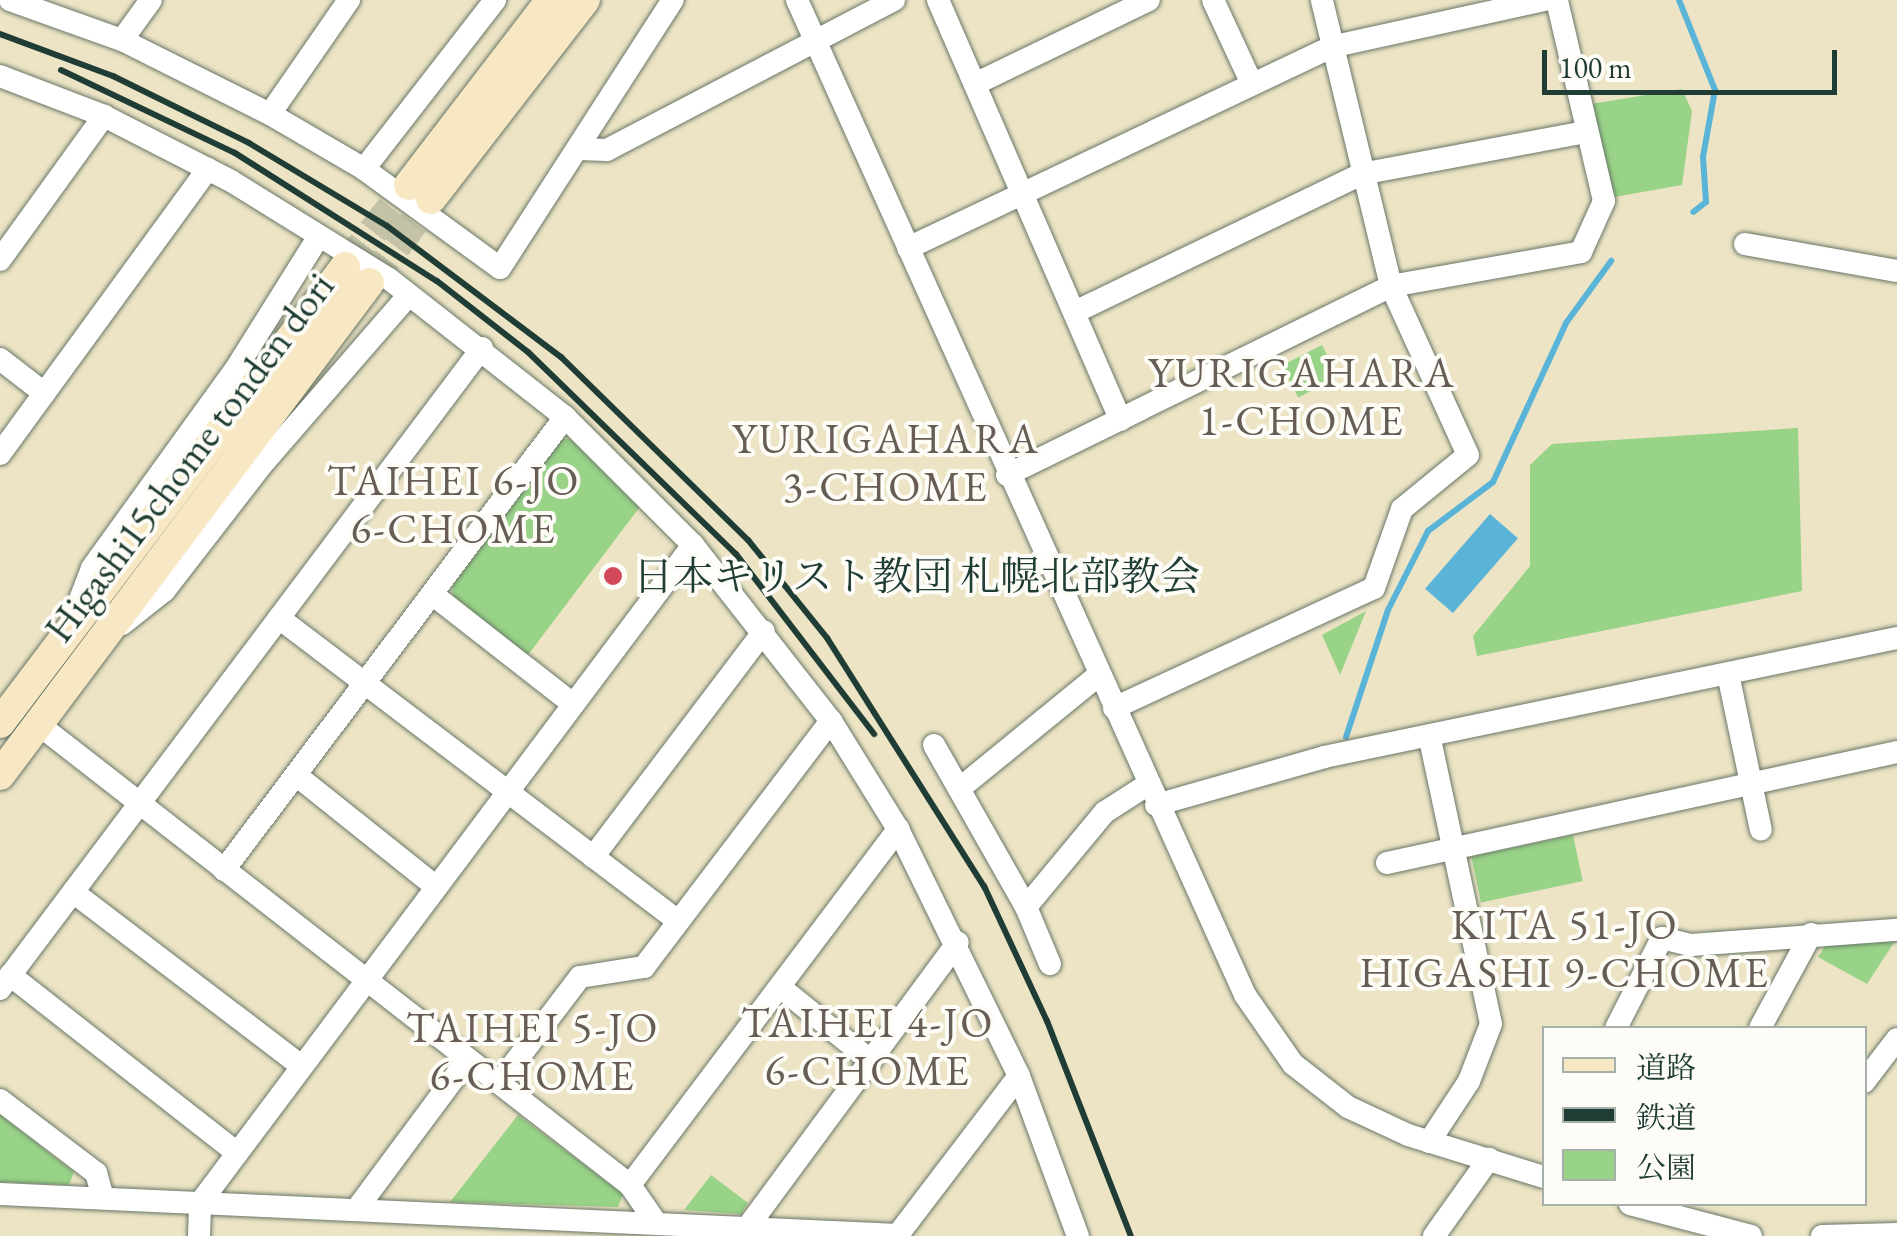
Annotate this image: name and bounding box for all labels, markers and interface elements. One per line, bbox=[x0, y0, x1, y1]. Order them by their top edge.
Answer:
scale bar bbox=[1547, 30, 1842, 92]
text: 100 m bbox=[1559, 48, 1632, 87]
street label: Higashi15chome tonden dori bbox=[34, 263, 344, 651]
district label: YURIGAHARA 1-CHOME bbox=[1148, 348, 1456, 446]
district label: YURIGAHARA 3-CHOME bbox=[732, 414, 1040, 512]
district label: TAIHEI 6-JO 6-CHOME bbox=[327, 456, 581, 554]
place label: 日本キリスト教団 札幌北部教会 bbox=[633, 552, 1201, 600]
marker: 日本キリスト教団 札幌北部教会 bbox=[602, 565, 624, 587]
district label: KITA 51-JO HIGASHI 9-CHOME bbox=[1360, 900, 1770, 998]
district label: TAIHEI 4-JO 6-CHOME bbox=[741, 998, 995, 1096]
district label: TAIHEI 5-JO 6-CHOME bbox=[406, 1003, 660, 1102]
legend bbox=[1542, 1026, 1867, 1206]
text: 道路 bbox=[1636, 1048, 1696, 1087]
text: 鉄道 bbox=[1636, 1098, 1696, 1137]
text: 公園 bbox=[1636, 1148, 1696, 1187]

